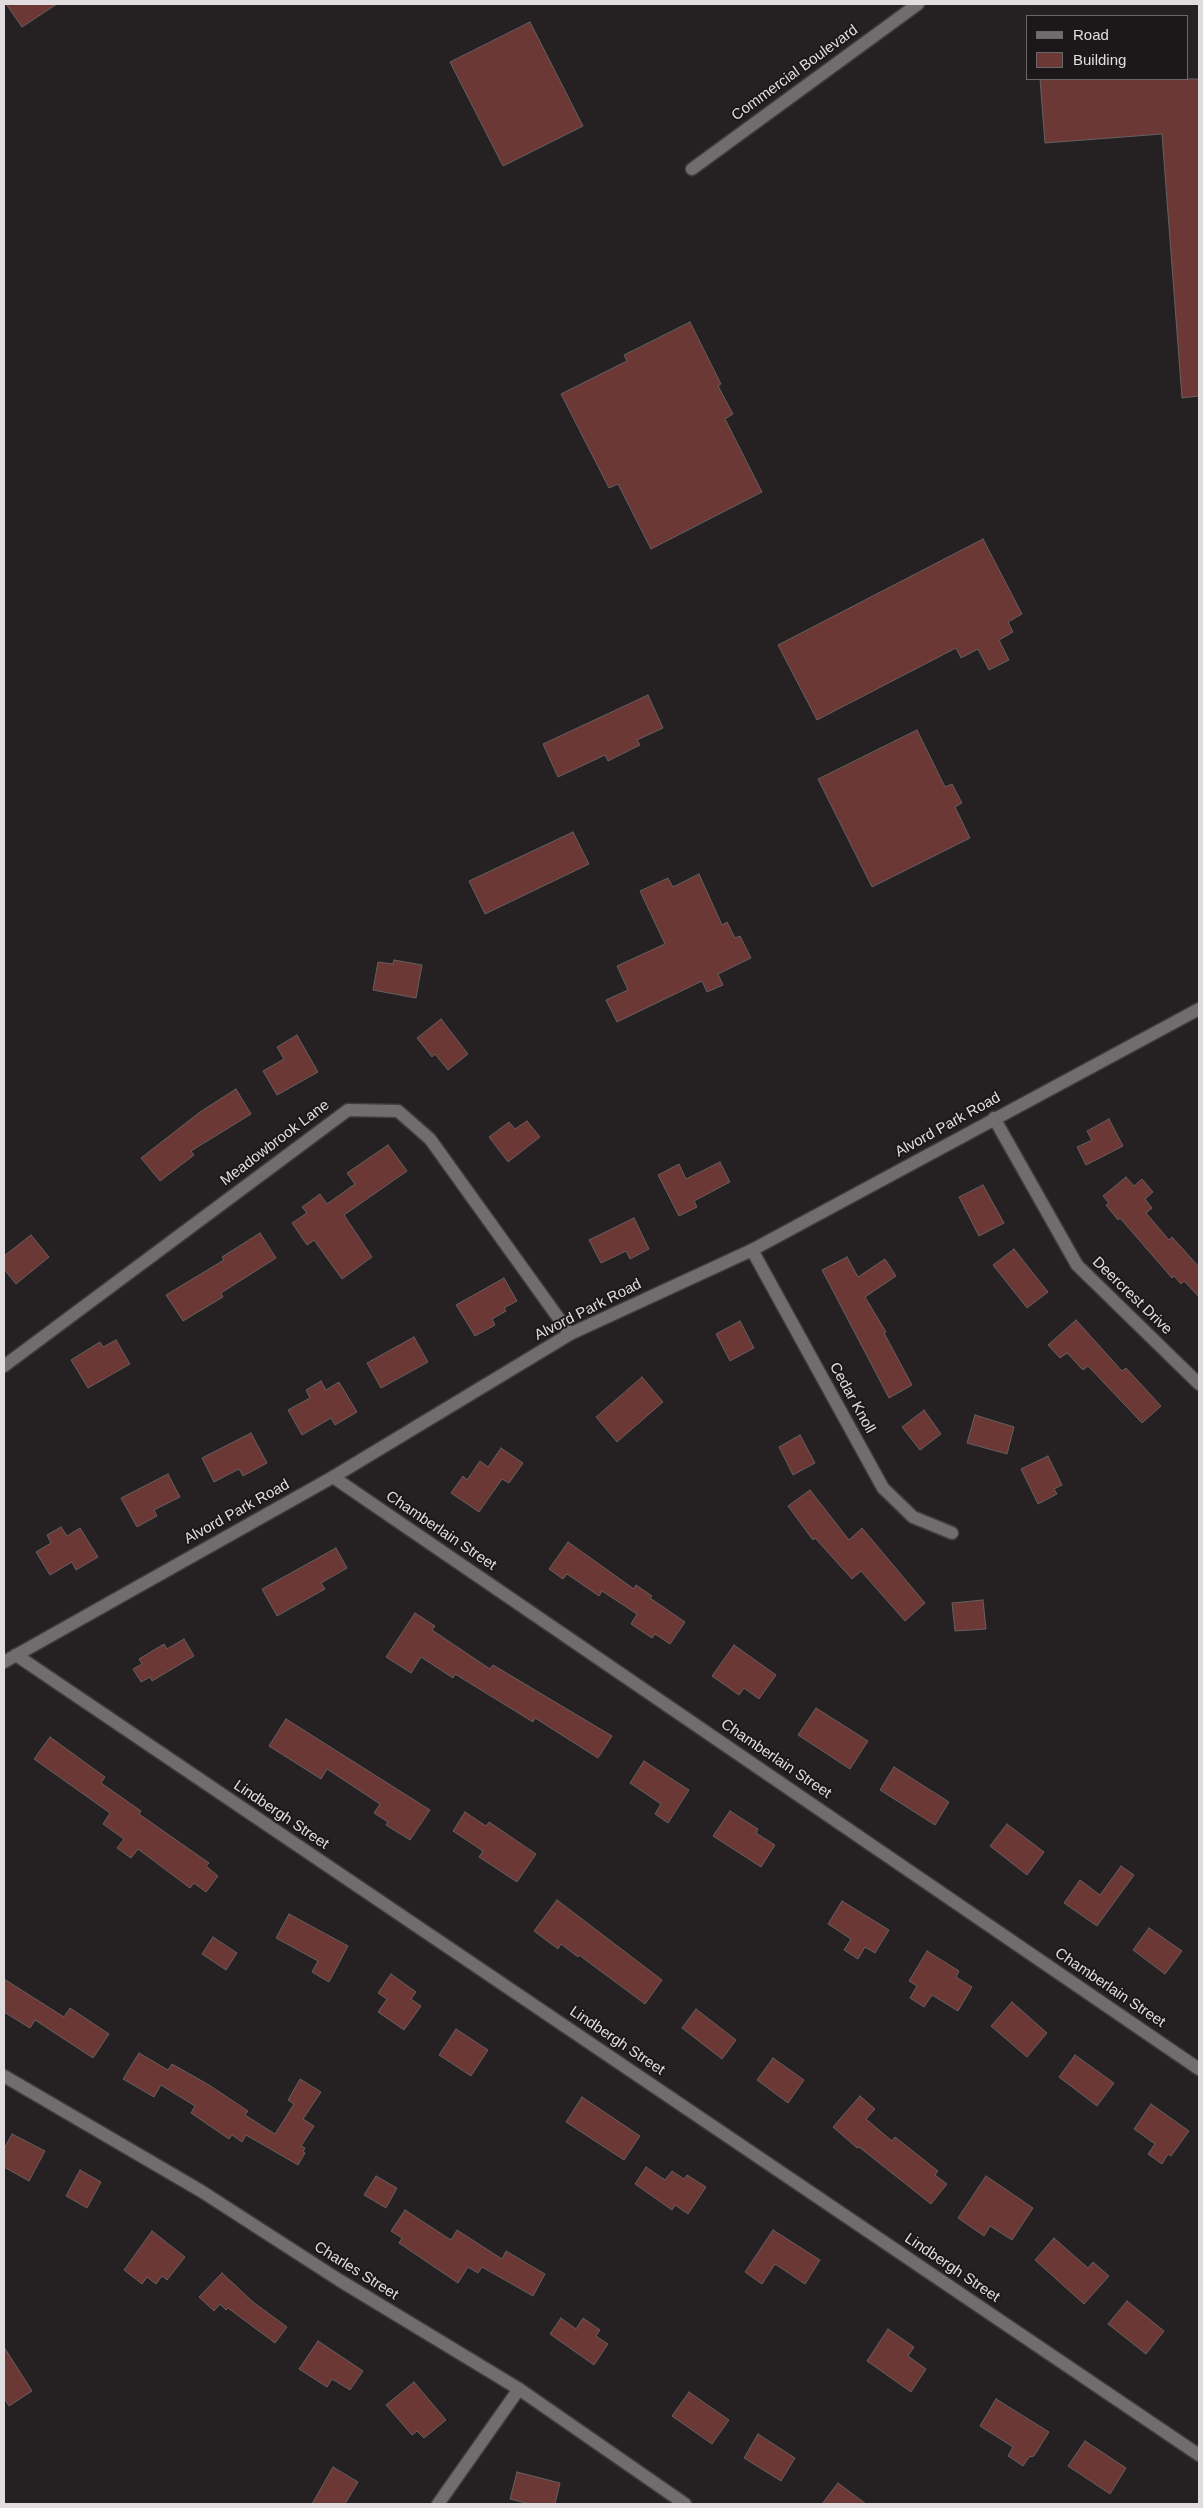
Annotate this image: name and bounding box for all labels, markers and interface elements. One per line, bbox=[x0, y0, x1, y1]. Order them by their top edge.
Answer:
legend bbox=[1026, 15, 1188, 80]
street label: Commercial Boulevard bbox=[728, 21, 862, 125]
text: Road bbox=[1073, 26, 1109, 43]
text: Building bbox=[1073, 51, 1126, 68]
street label: Alvord Park Road bbox=[892, 1089, 1004, 1161]
street label: Meadowbrook Lane bbox=[217, 1096, 333, 1190]
street label: Deercrest Drive bbox=[1088, 1253, 1176, 1339]
street label: Alvord Park Road bbox=[532, 1275, 644, 1345]
street label: Cedar Knoll bbox=[825, 1359, 879, 1437]
street label: Alvord Park Road bbox=[181, 1476, 293, 1548]
street label: Chamberlain Street bbox=[382, 1487, 500, 1575]
street label: Chamberlain Street bbox=[717, 1715, 835, 1803]
street label: Lindbergh Street bbox=[230, 1777, 332, 1853]
street label: Chamberlain Street bbox=[1051, 1944, 1169, 2032]
street label: Lindbergh Street bbox=[566, 2003, 668, 2079]
street label: Lindbergh Street bbox=[901, 2230, 1003, 2306]
street label: Charles Street bbox=[311, 2238, 401, 2304]

